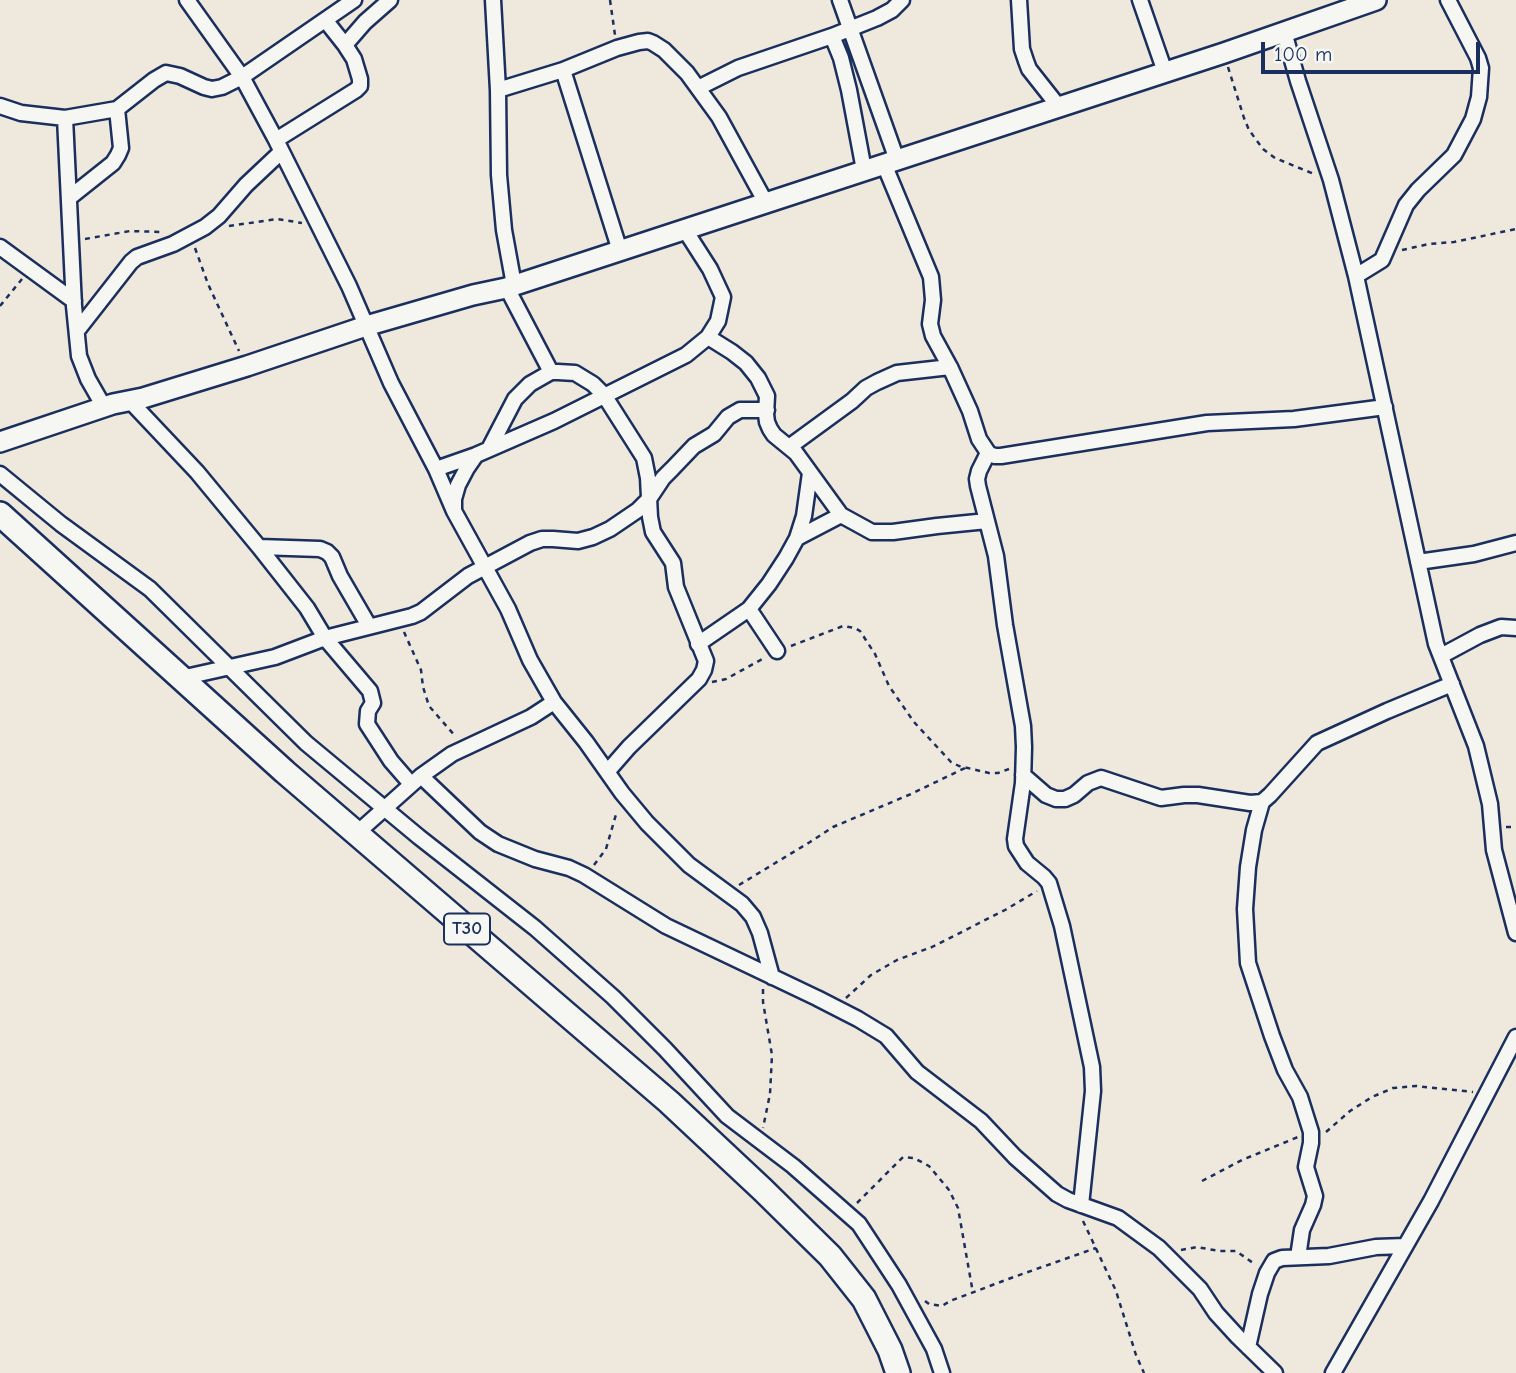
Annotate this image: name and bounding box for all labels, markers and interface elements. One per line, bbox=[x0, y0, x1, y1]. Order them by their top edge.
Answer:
scale bar bbox=[1264, 28, 1483, 72]
text: 100 m bbox=[1274, 42, 1332, 66]
road number: T30 bbox=[444, 914, 490, 945]

